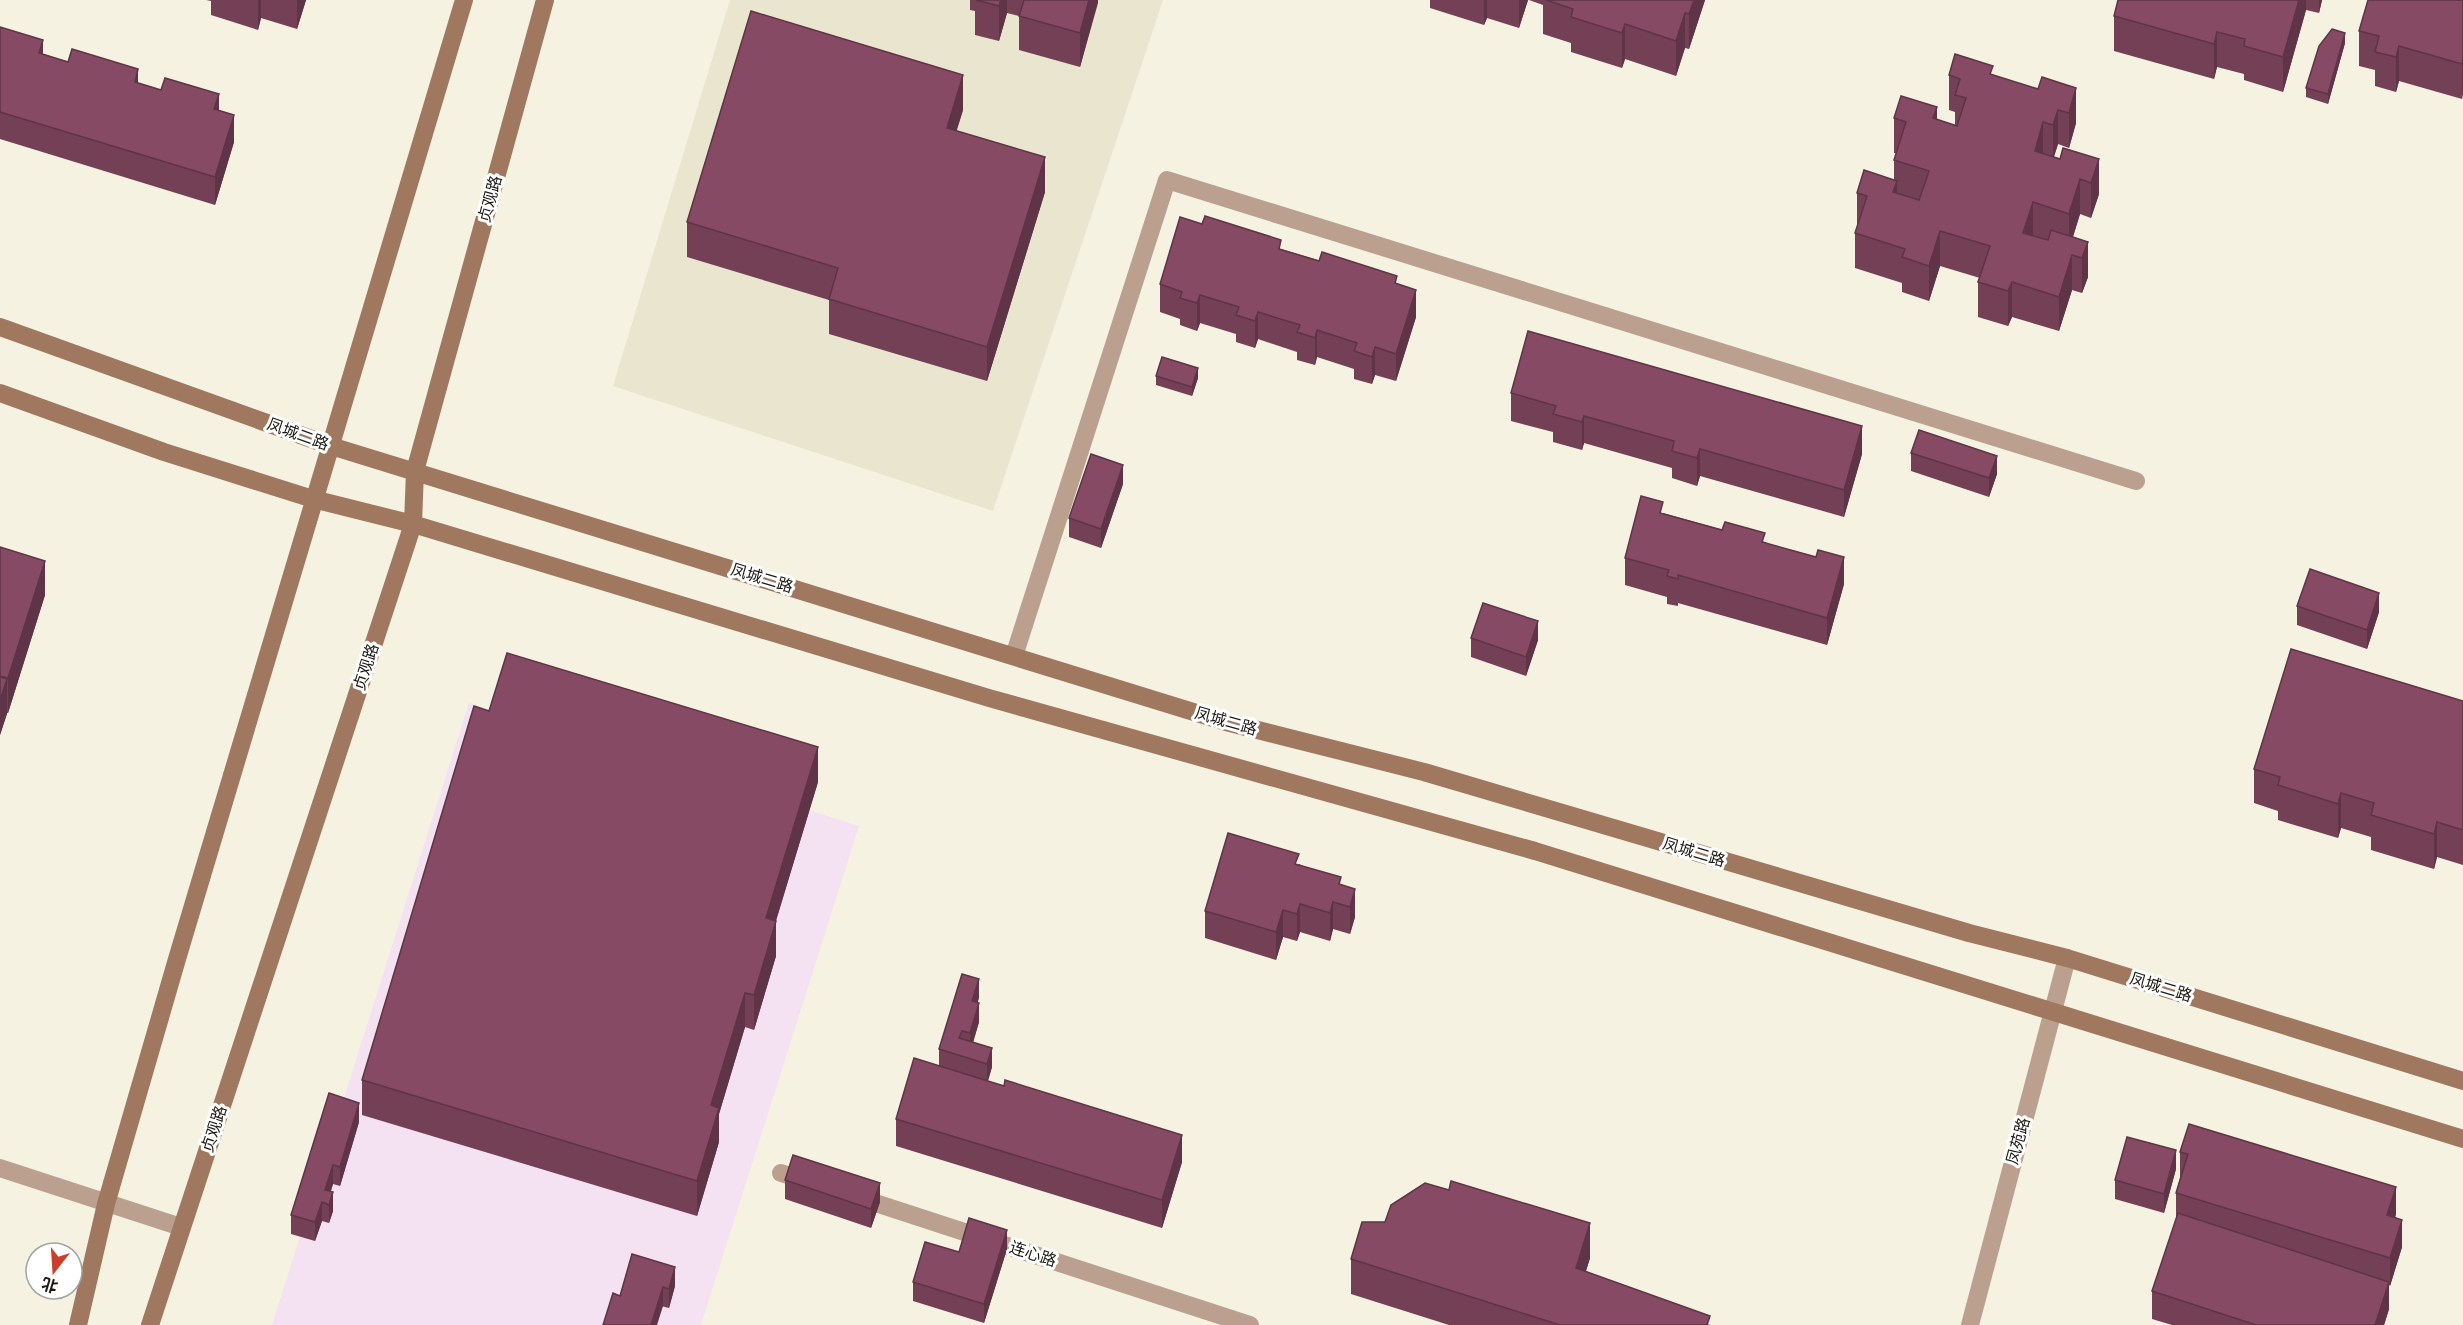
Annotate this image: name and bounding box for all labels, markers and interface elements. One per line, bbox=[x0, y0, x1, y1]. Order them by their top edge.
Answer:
street label: 贞观路 bbox=[475, 173, 505, 225]
street label: 凤城二路 bbox=[265, 414, 331, 454]
street label: 凤城二路 bbox=[729, 560, 795, 596]
street label: 贞观路 bbox=[350, 641, 382, 693]
street label: 凤城二路 bbox=[1193, 703, 1259, 739]
street label: 凤城二路 bbox=[1661, 834, 1727, 870]
street label: 凤城二路 bbox=[2128, 969, 2194, 1005]
street label: 贞观路 bbox=[198, 1103, 230, 1155]
street label: 凤苑路 bbox=[2003, 1115, 2033, 1167]
street label: 连心路 bbox=[1007, 1238, 1059, 1270]
north arrow bbox=[24, 1241, 84, 1301]
text: 北 bbox=[39, 1273, 60, 1296]

